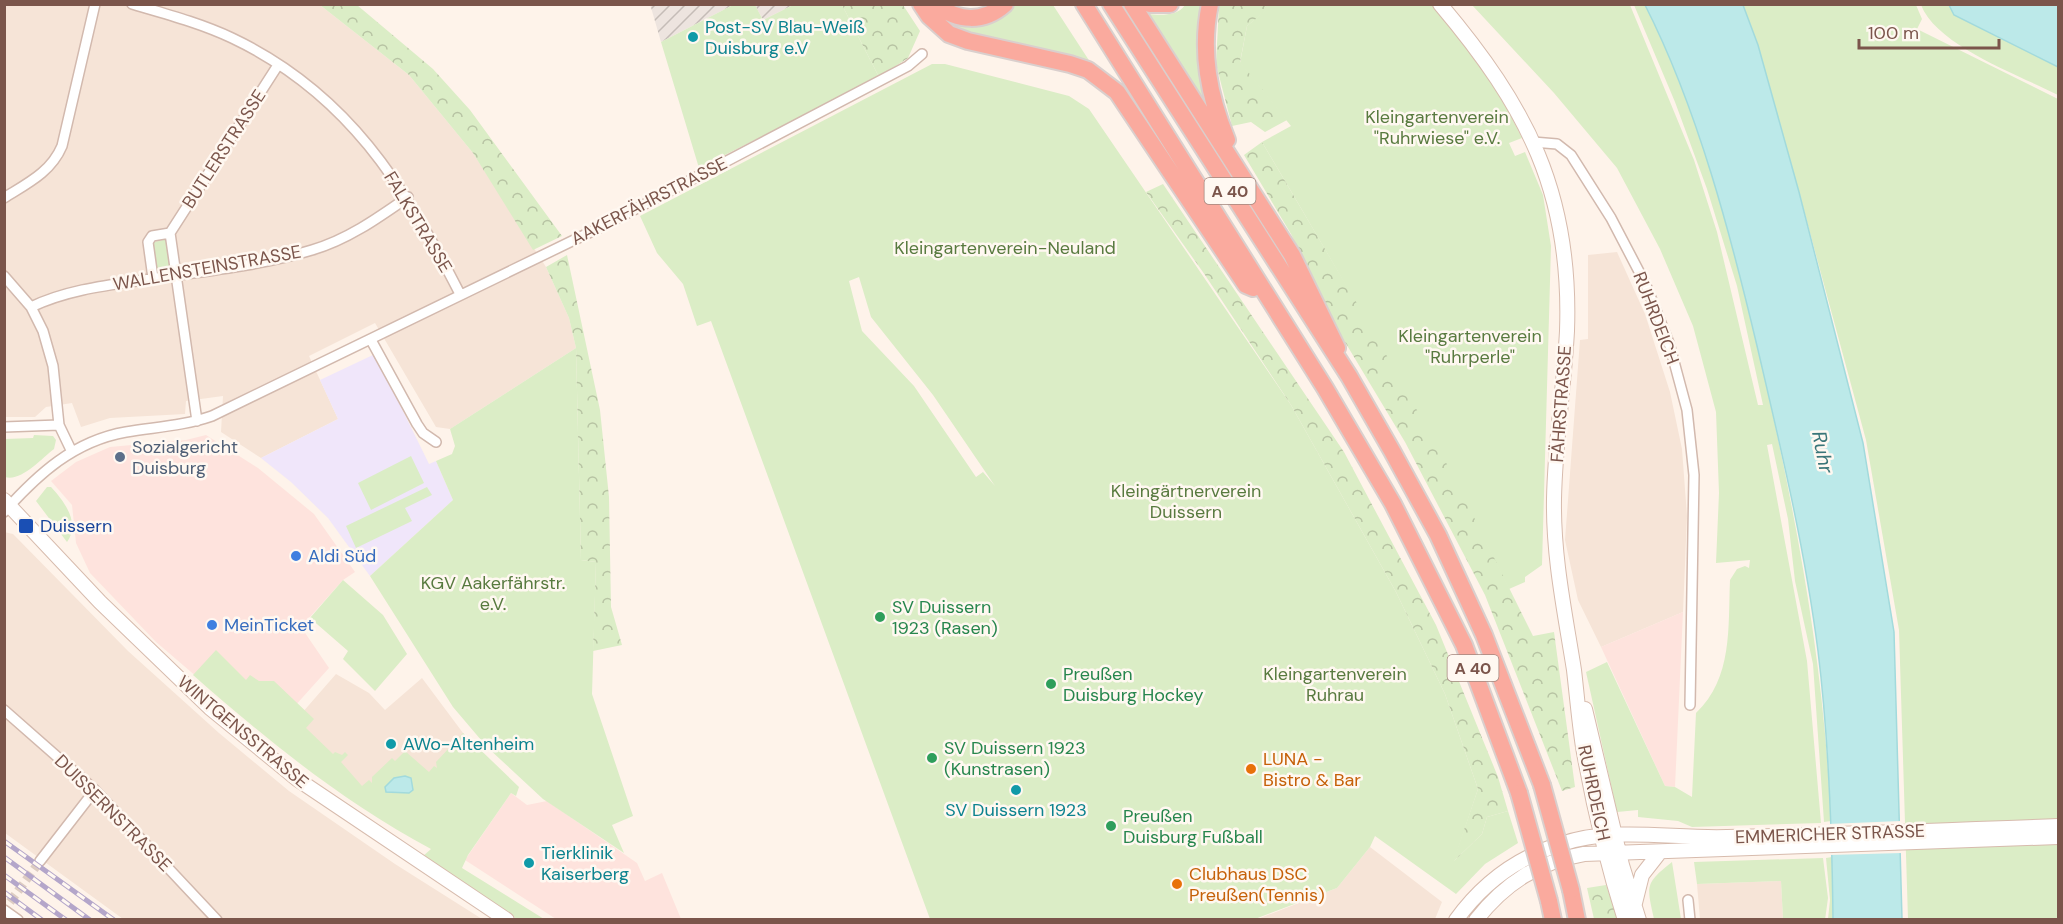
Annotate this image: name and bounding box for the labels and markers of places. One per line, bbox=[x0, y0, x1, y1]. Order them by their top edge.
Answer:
place label: Post-SV Blau-Weiß Duisburg e.V bbox=[705, 15, 865, 60]
marker: Post-SV Blau-Weiß Duisburg e.V bbox=[686, 30, 700, 44]
place label: Sozialgericht Duisburg bbox=[132, 435, 238, 480]
marker: Sozialgericht Duisburg bbox=[113, 450, 127, 464]
place label: Duissern bbox=[40, 514, 112, 538]
marker: Duissern bbox=[17, 517, 35, 535]
place label: Aldi Süd bbox=[308, 544, 376, 568]
marker: Aldi Süd bbox=[289, 549, 303, 563]
place label: SV Duissern 1923 (Rasen) bbox=[892, 595, 998, 640]
marker: SV Duissern 1923 (Rasen) bbox=[873, 610, 887, 624]
place label: MeinTicket bbox=[224, 613, 314, 637]
marker: MeinTicket bbox=[205, 618, 219, 632]
place label: Preußen Duisburg Hockey bbox=[1063, 662, 1203, 707]
marker: Preußen Duisburg Hockey bbox=[1044, 677, 1058, 691]
place label: AWo-Altenheim bbox=[403, 732, 534, 756]
place label: SV Duissern 1923 (Kunstrasen) bbox=[944, 736, 1086, 781]
marker: AWo-Altenheim bbox=[384, 737, 398, 751]
place label: LUNA - Bistro & Bar bbox=[1263, 747, 1361, 792]
marker: SV Duissern 1923 (Kunstrasen) bbox=[925, 751, 939, 765]
marker: LUNA - Bistro & Bar bbox=[1244, 762, 1258, 776]
marker: SV Duissern 1923 bbox=[1009, 783, 1023, 797]
place label: SV Duissern 1923 bbox=[945, 798, 1087, 822]
place label: Preußen Duisburg Fußball bbox=[1123, 804, 1263, 849]
marker: Preußen Duisburg Fußball bbox=[1104, 819, 1118, 833]
place label: Tierklinik Kaiserberg bbox=[541, 841, 629, 886]
marker: Tierklinik Kaiserberg bbox=[522, 856, 536, 870]
place label: Clubhaus DSC Preußen(Tennis) bbox=[1189, 862, 1325, 907]
marker: Clubhaus DSC Preußen(Tennis) bbox=[1170, 877, 1184, 891]

